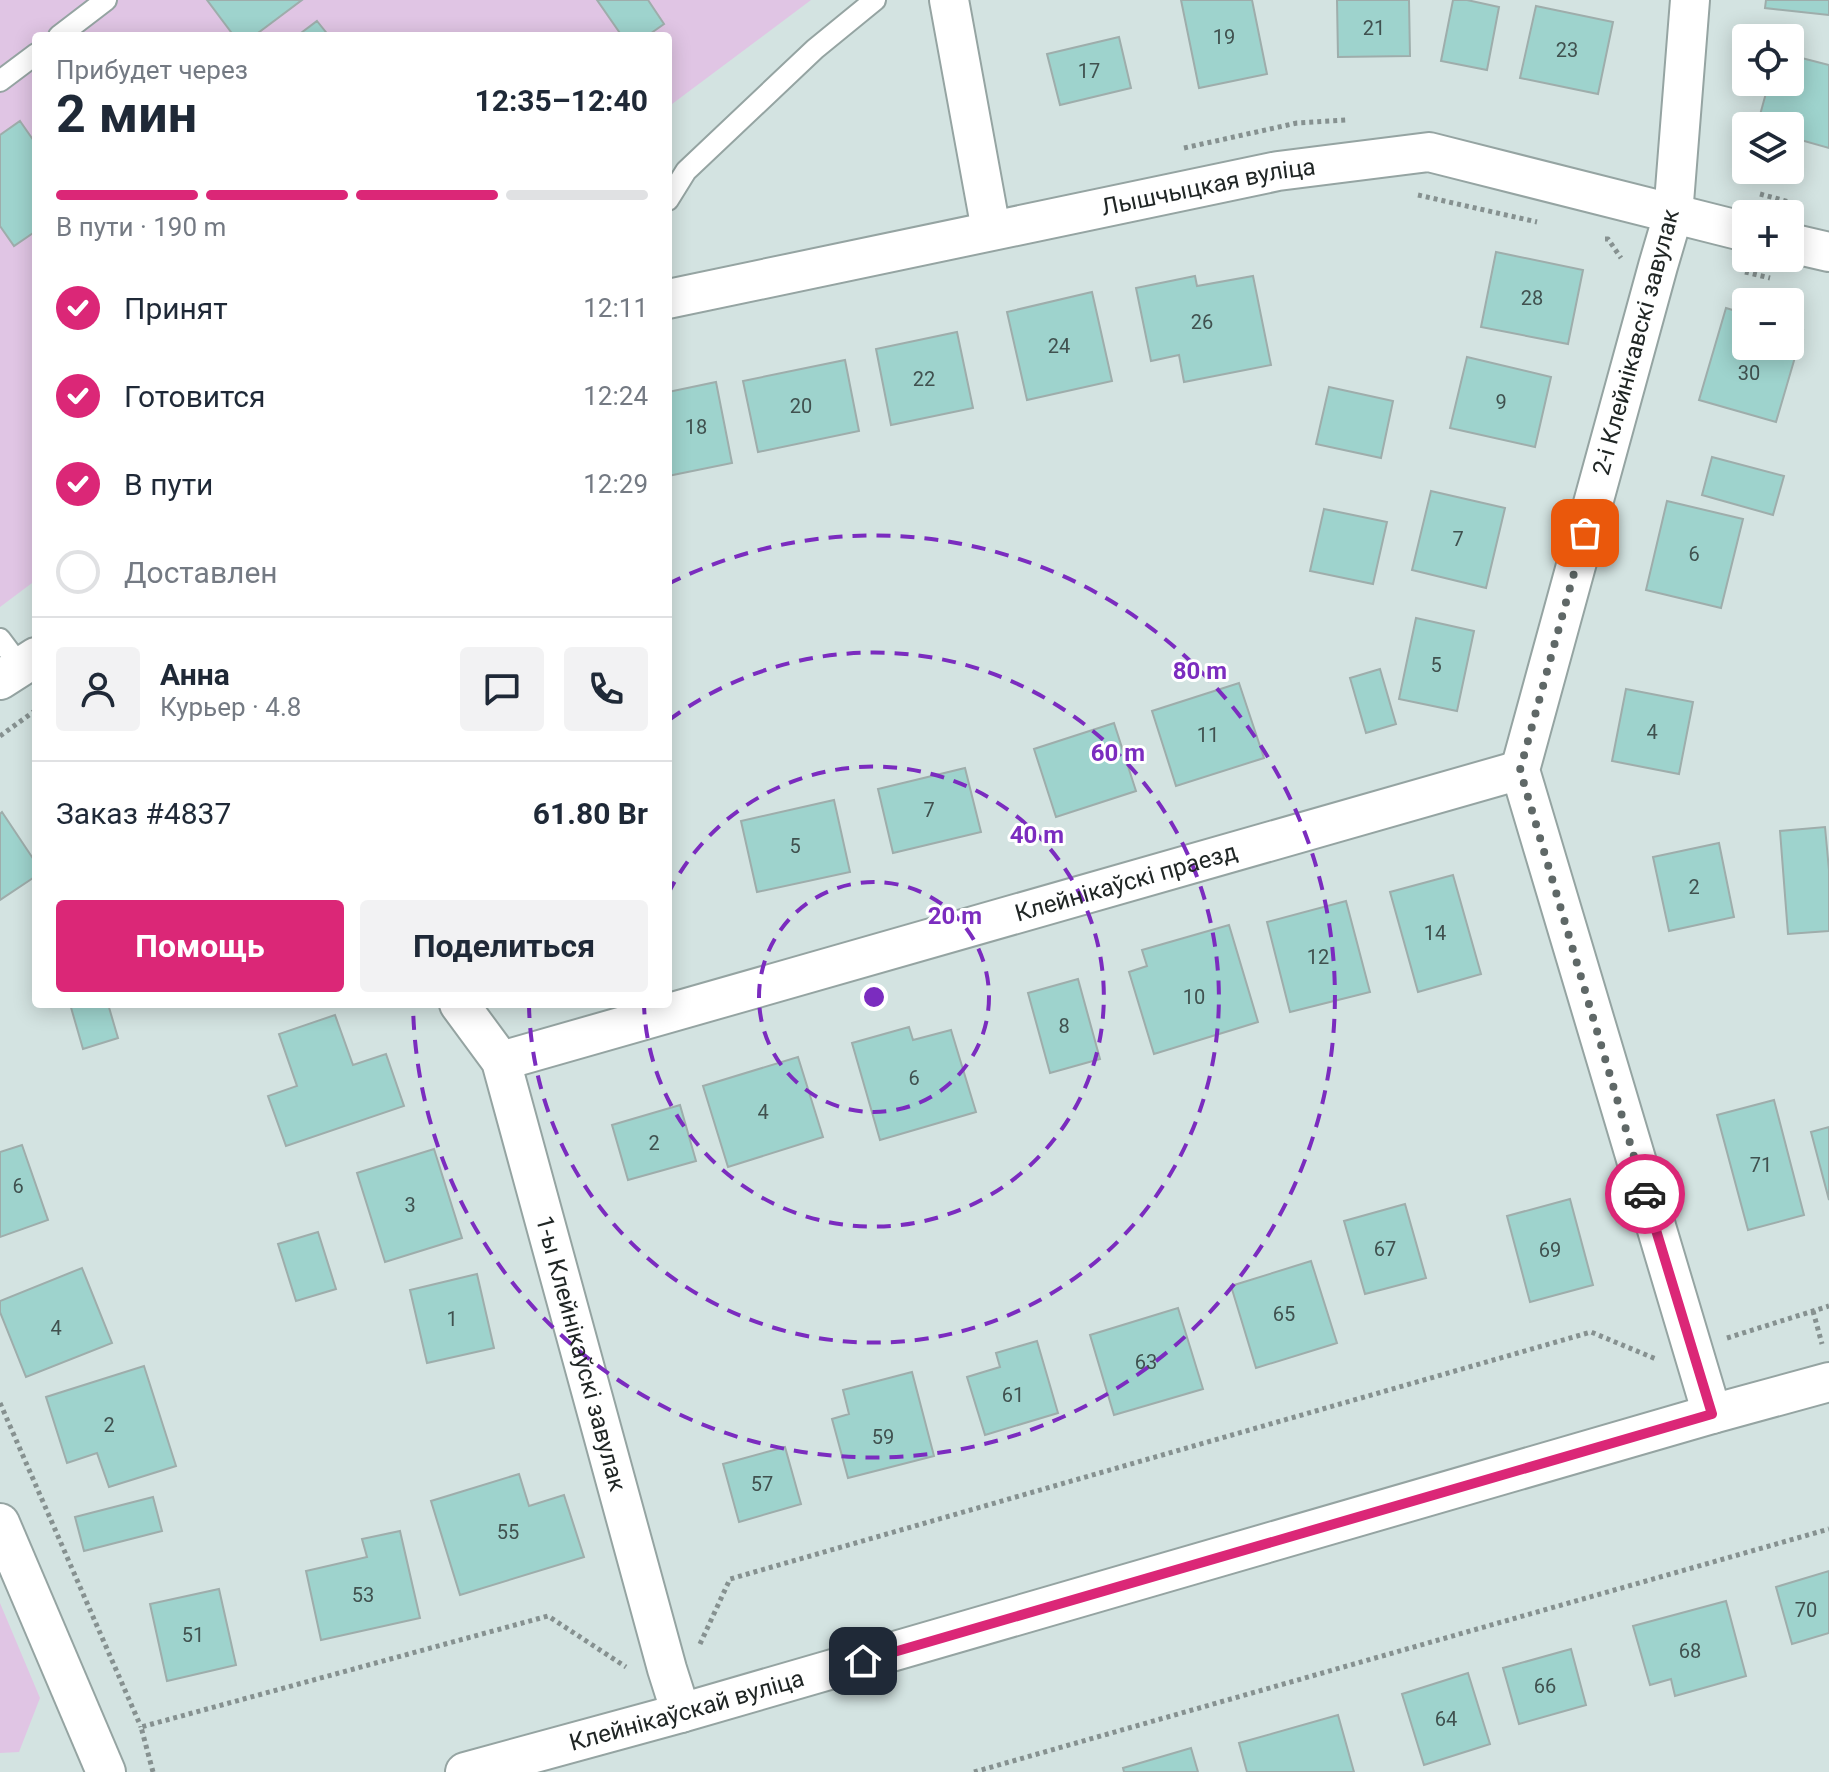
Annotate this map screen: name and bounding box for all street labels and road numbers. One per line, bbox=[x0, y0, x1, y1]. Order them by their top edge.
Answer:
street label: Лышчыцкая вуліца bbox=[1099, 152, 1317, 222]
street label: 2-і Клейнікавскі завулак bbox=[1587, 206, 1685, 478]
street label: Клейнікаўскі праезд bbox=[1012, 837, 1240, 928]
street label: 1-ы Клейнікаўскі завулак bbox=[530, 1213, 632, 1494]
street label: Клейнікаўскай вуліца bbox=[566, 1664, 807, 1757]

